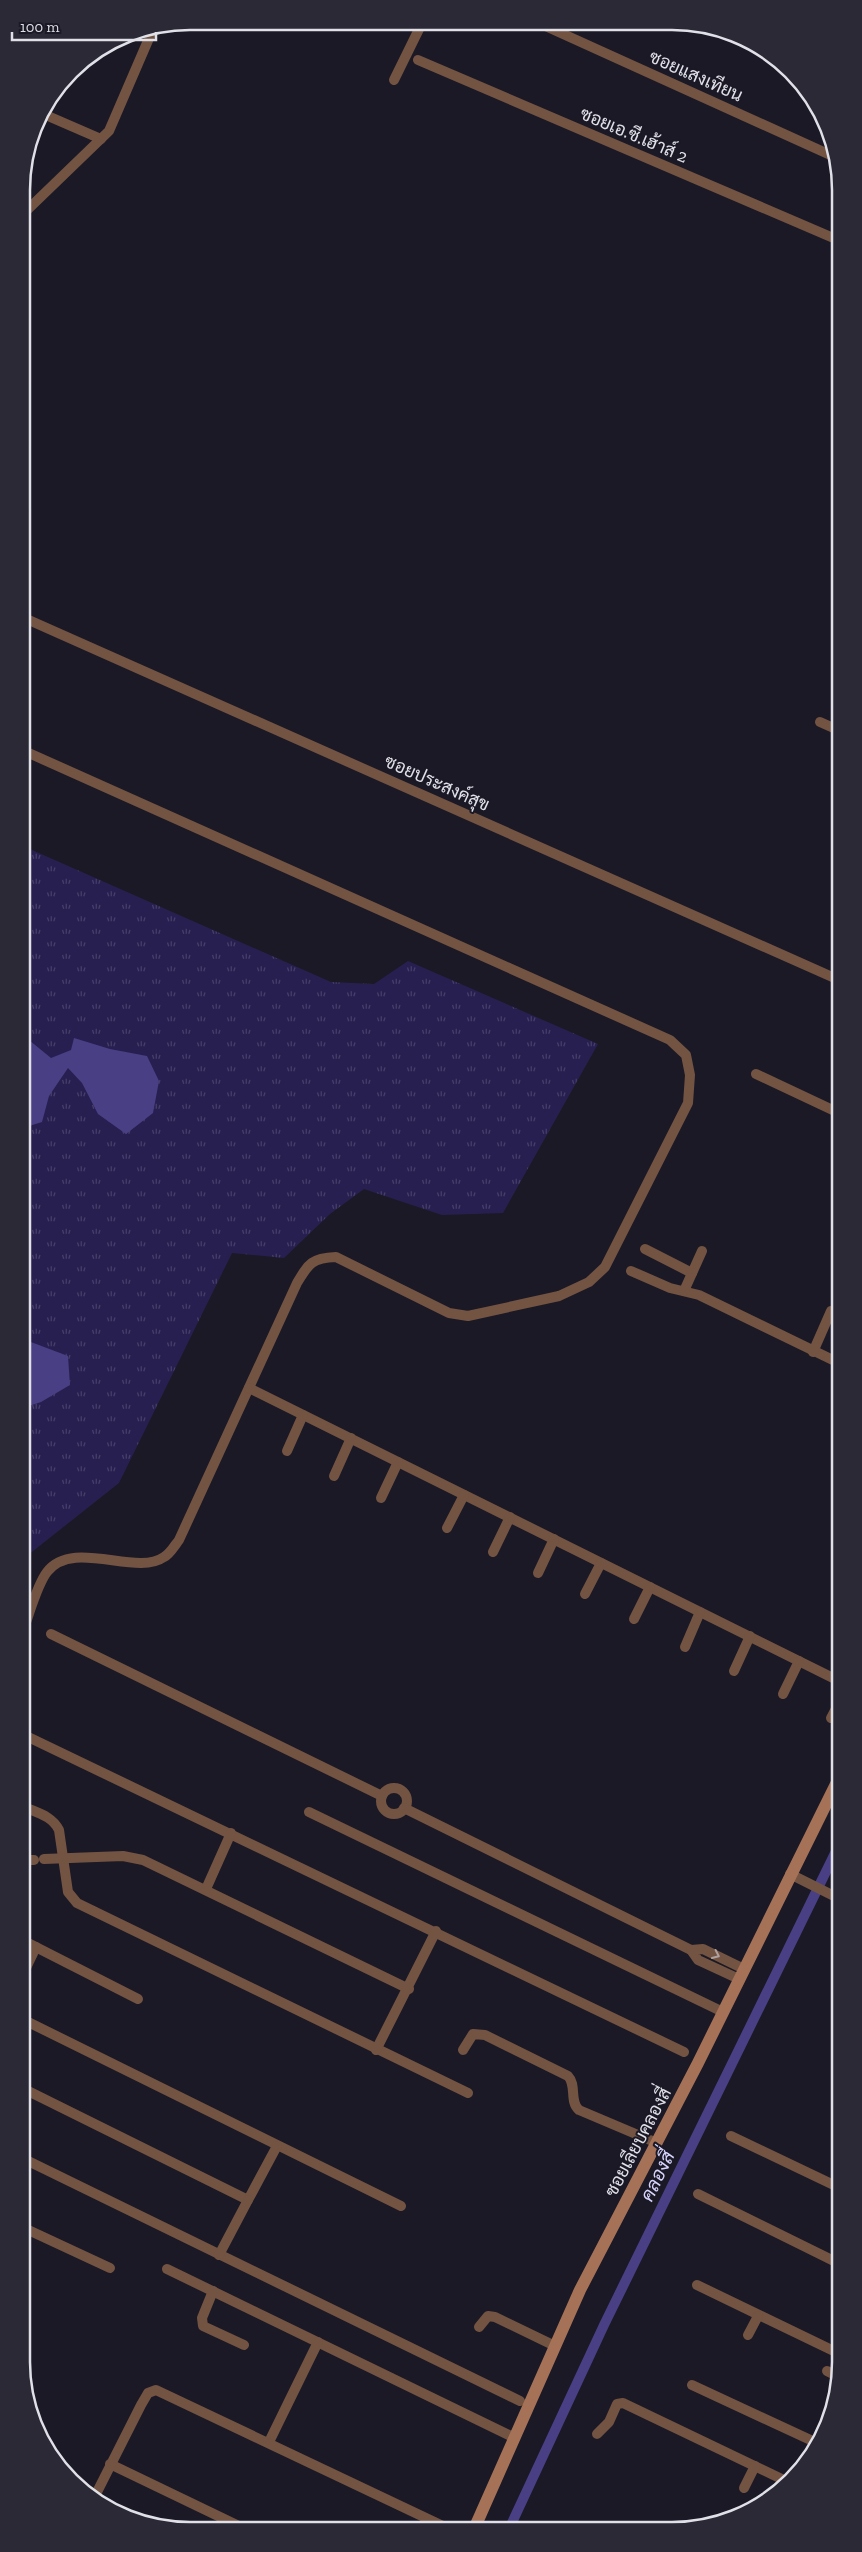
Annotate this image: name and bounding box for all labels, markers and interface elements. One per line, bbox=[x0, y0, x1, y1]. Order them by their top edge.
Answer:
scale bar bbox=[12, 10, 156, 42]
text: 100 m bbox=[20, 18, 59, 36]
street label: ซอยแสงเทียน bbox=[646, 44, 747, 106]
street label: ซอยเอ.ซี.เฮ้าส์ 2 bbox=[577, 101, 692, 168]
street label: ซอยประสงค์สุข bbox=[381, 748, 494, 817]
one-way arrow bbox=[711, 1949, 720, 1960]
street label: ซอยเลียบคลองสี่ bbox=[600, 2084, 676, 2200]
water label: คลองสี่ bbox=[635, 2147, 679, 2205]

